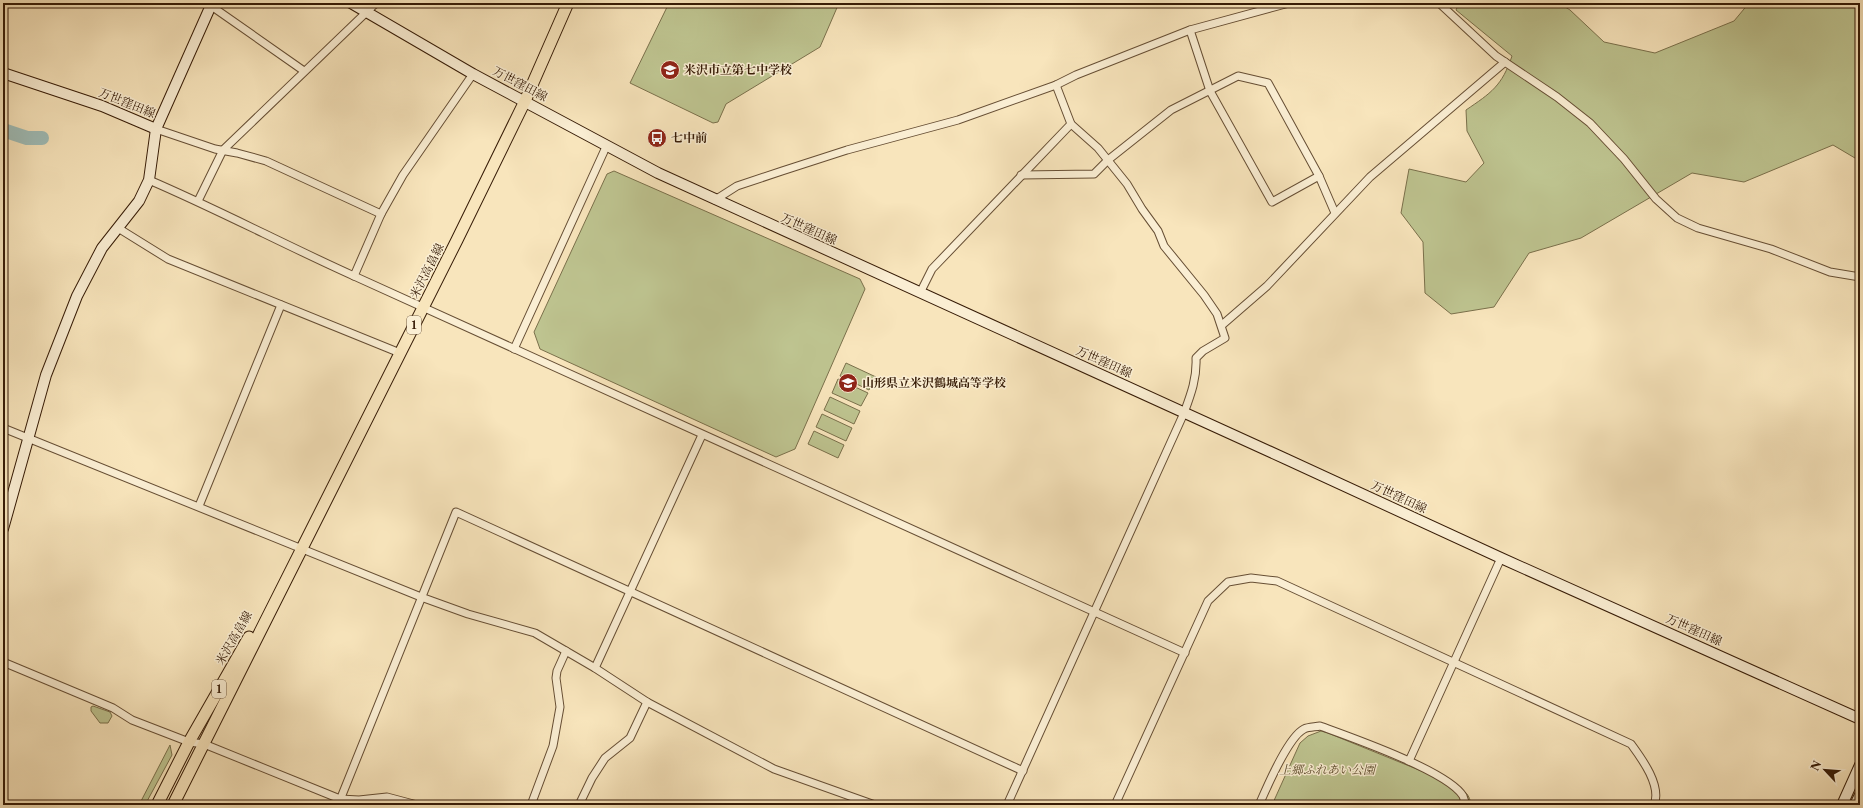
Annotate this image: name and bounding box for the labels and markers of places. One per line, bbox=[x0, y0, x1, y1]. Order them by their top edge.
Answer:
school or university icon: 米沢市立第七中学校 bbox=[659, 59, 681, 81]
place label: 米沢市立第七中学校 bbox=[684, 62, 792, 77]
bus stop icon: 七中前 bbox=[646, 127, 668, 149]
place label: 七中前 bbox=[671, 130, 707, 145]
school or university icon: 山形県立米沢鶴城高等学校 bbox=[837, 372, 859, 394]
place label: 山形県立米沢鶴城高等学校 bbox=[862, 375, 1006, 390]

